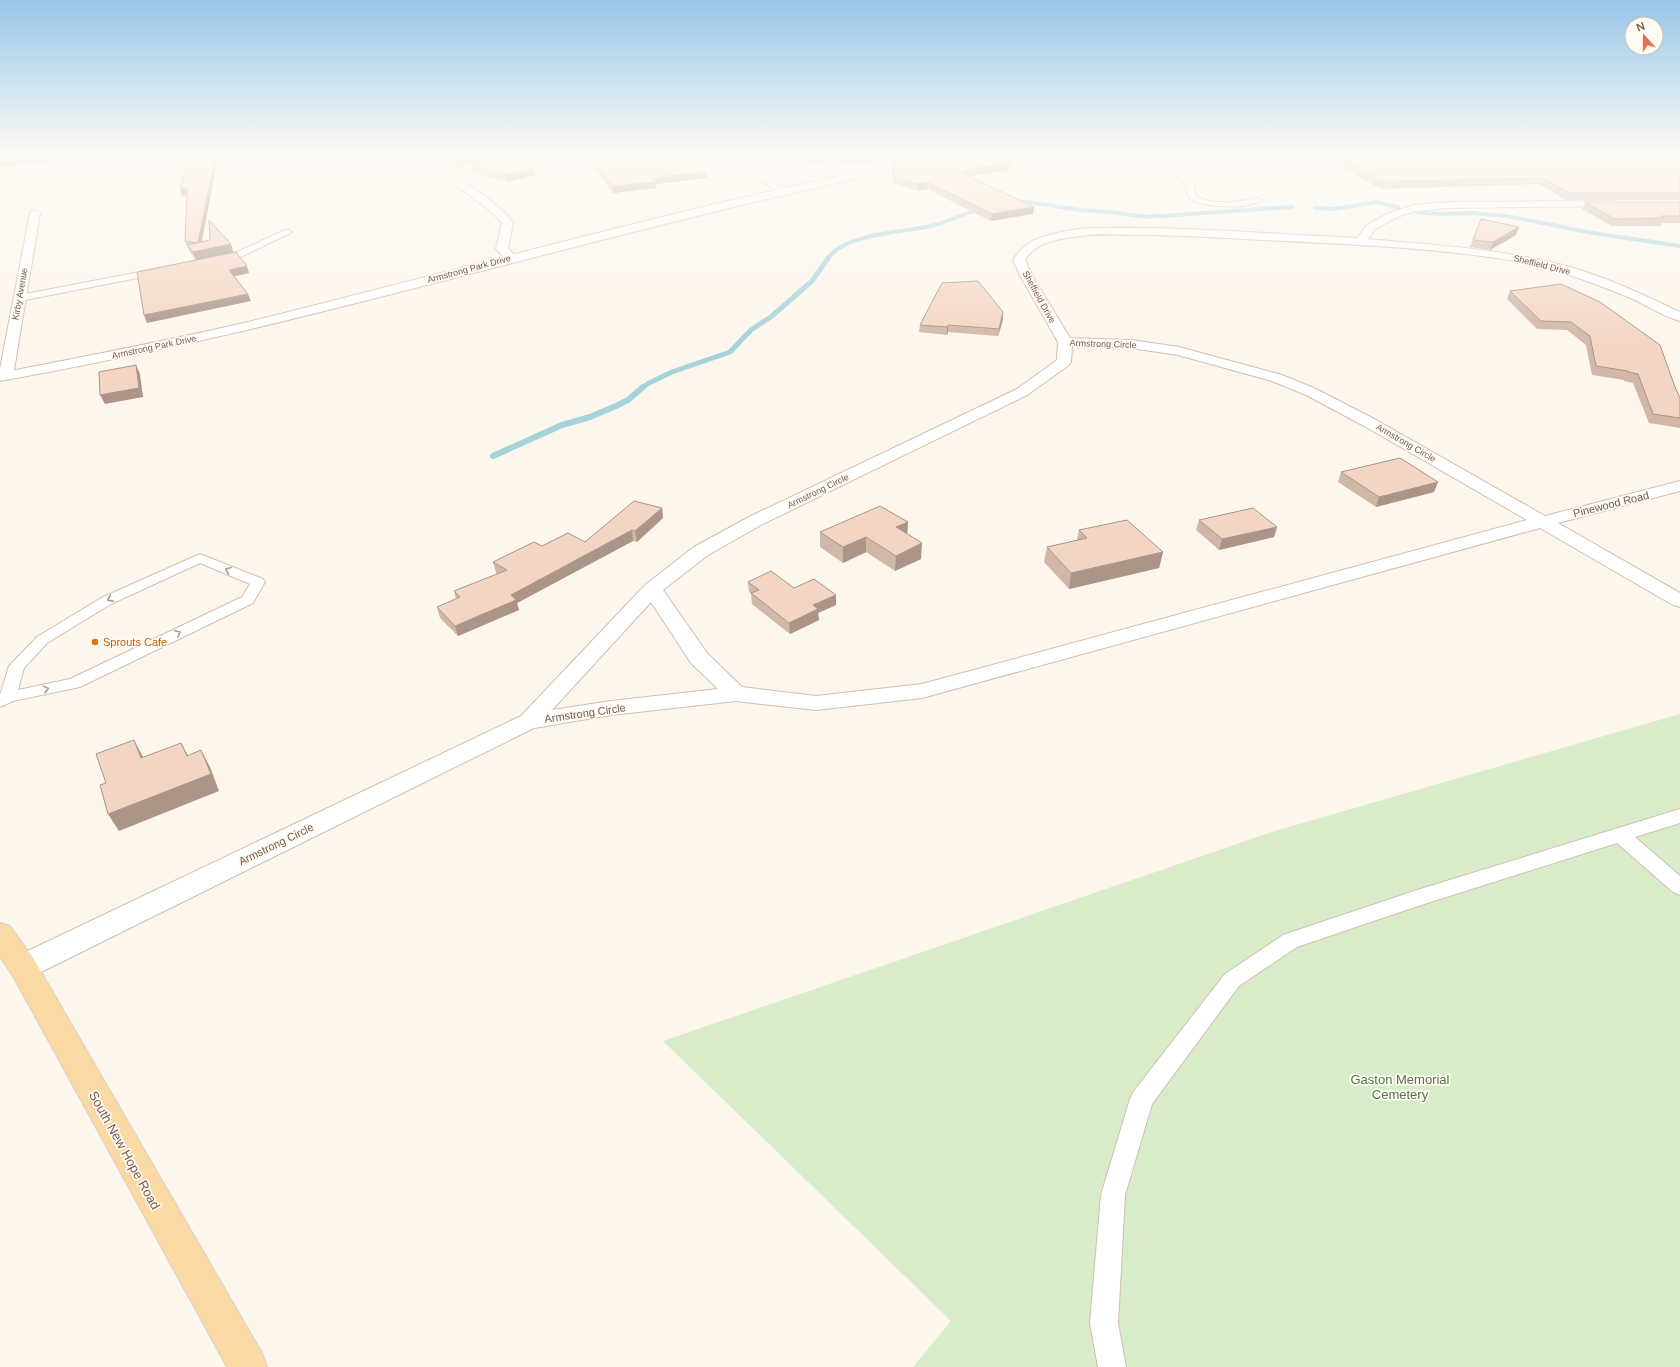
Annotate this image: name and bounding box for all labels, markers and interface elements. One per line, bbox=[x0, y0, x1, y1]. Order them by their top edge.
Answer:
north arrow bbox=[1624, 16, 1664, 56]
text: N bbox=[1635, 20, 1646, 34]
street label: Armstrong Park Drive bbox=[426, 253, 512, 285]
street label: Sheffield Drive bbox=[1512, 253, 1572, 277]
street label: Kirby Avenue bbox=[10, 267, 30, 321]
street label: Sheffield Drive bbox=[1020, 269, 1058, 325]
street label: Armstrong Park Drive bbox=[111, 333, 197, 361]
street label: Armstrong Circle bbox=[1069, 338, 1137, 350]
street label: Armstrong Circle bbox=[1374, 422, 1438, 464]
street label: Armstrong Circle bbox=[786, 472, 850, 510]
street label: Pinewood Road bbox=[1572, 489, 1650, 519]
one-way arrow bbox=[225, 567, 233, 575]
one-way arrow bbox=[107, 594, 114, 602]
one-way arrow bbox=[174, 630, 181, 638]
place label: Sprouts Cafe bbox=[103, 636, 167, 648]
marker: Sprouts Cafe bbox=[90, 637, 100, 647]
one-way arrow bbox=[42, 685, 49, 693]
street label: Armstrong Circle bbox=[544, 701, 626, 725]
street label: Armstrong Circle bbox=[237, 821, 315, 867]
park label: Gaston Memorial Cemetery bbox=[1351, 1072, 1450, 1102]
street label: South New Hope Road bbox=[86, 1088, 163, 1212]

